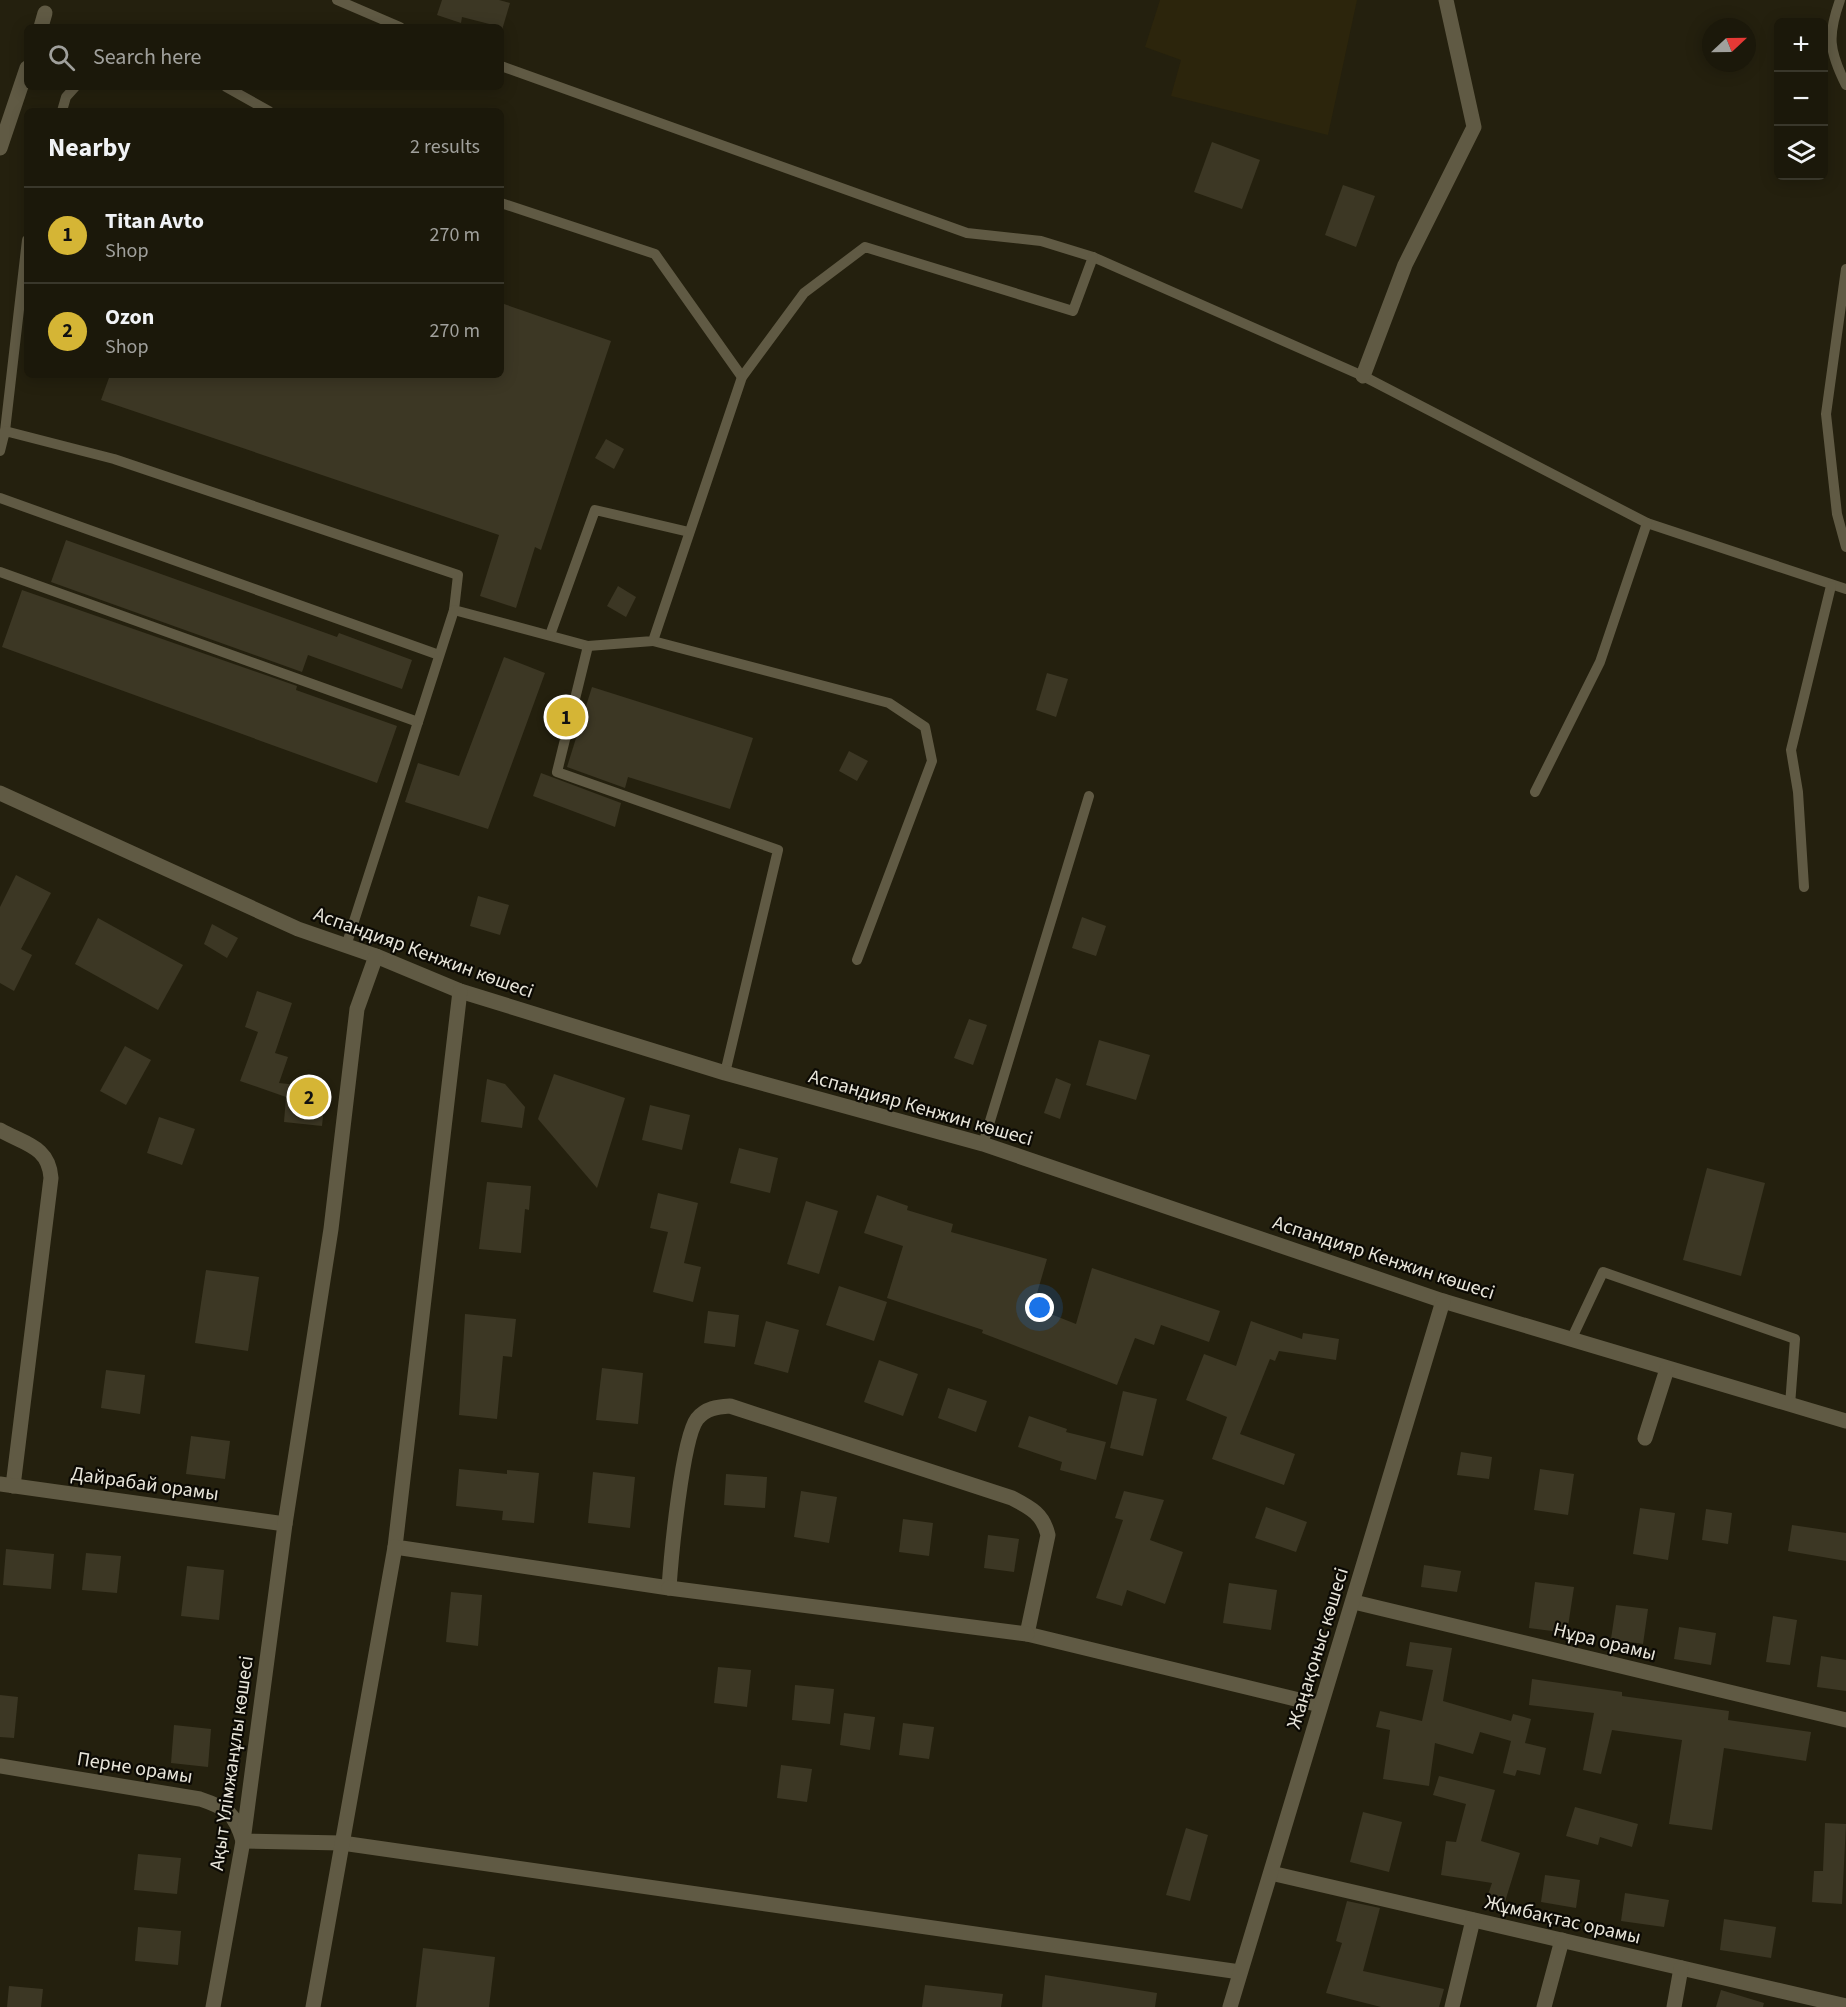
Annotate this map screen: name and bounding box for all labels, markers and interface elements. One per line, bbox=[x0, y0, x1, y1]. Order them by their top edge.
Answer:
north arrow bbox=[1702, 18, 1756, 72]
map controls bbox=[1774, 18, 1828, 180]
button: + bbox=[1774, 18, 1828, 72]
search box bbox=[24, 24, 504, 90]
icon: search bbox=[45, 41, 78, 74]
text: Search here bbox=[93, 41, 201, 73]
button: − bbox=[1774, 72, 1828, 126]
button: layers bbox=[1774, 126, 1828, 180]
text: Nearby bbox=[48, 129, 131, 166]
text: 2 results bbox=[410, 133, 480, 161]
text: Titan Avto bbox=[105, 205, 204, 237]
text: 1 bbox=[62, 221, 73, 249]
text: 270 m bbox=[430, 221, 480, 249]
text: Shop bbox=[105, 237, 149, 265]
text: Ozon bbox=[105, 301, 154, 333]
text: 2 bbox=[62, 317, 73, 345]
text: 270 m bbox=[430, 317, 480, 345]
text: Shop bbox=[105, 333, 149, 361]
pin: 1 bbox=[546, 694, 586, 740]
street label: Аспандияр Кенжин көшесі bbox=[310, 900, 537, 1006]
street label: Аспандияр Кенжин көшесі bbox=[805, 1063, 1036, 1153]
pin: 2 bbox=[290, 1074, 328, 1120]
street label: Аспандияр Кенжин көшесі bbox=[1269, 1209, 1498, 1307]
your location bbox=[1025, 1293, 1054, 1322]
street label: Дайрабай орамы bbox=[69, 1460, 221, 1508]
street label: Жаңақоныс көшесі bbox=[1280, 1564, 1356, 1732]
street label: Нұра орамы bbox=[1550, 1616, 1659, 1668]
street label: Ақыт Үлімжанұлы көшесі bbox=[203, 1654, 261, 1872]
street label: Перне орамы bbox=[75, 1745, 195, 1791]
street label: Жұмбақтас орамы bbox=[1482, 1888, 1644, 1952]

